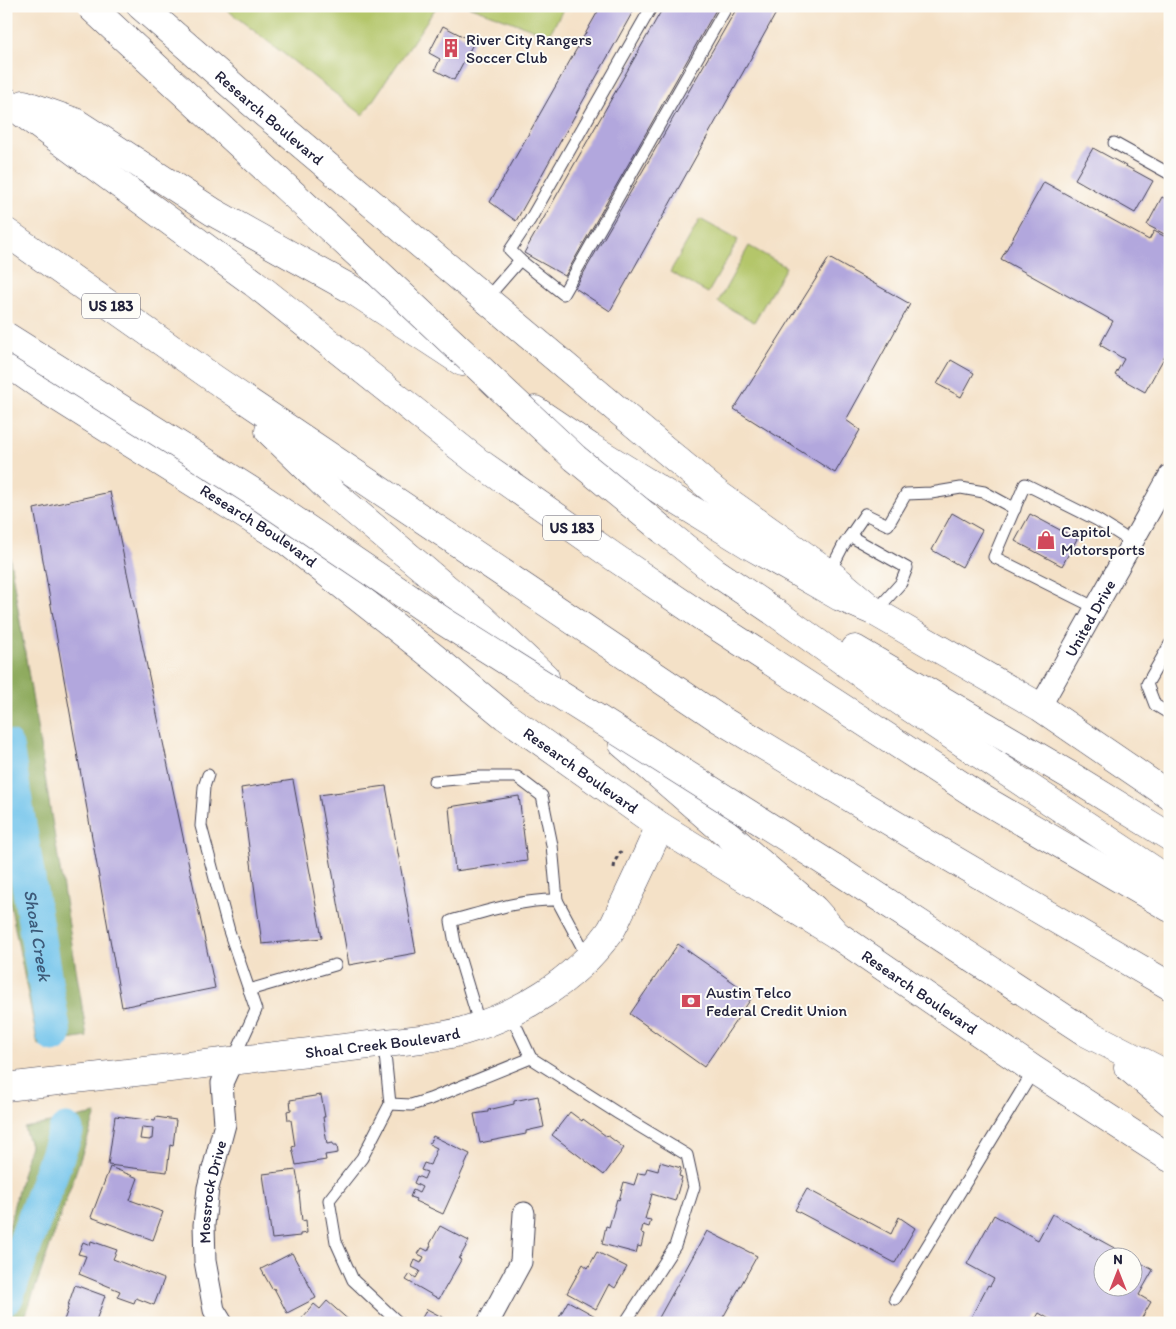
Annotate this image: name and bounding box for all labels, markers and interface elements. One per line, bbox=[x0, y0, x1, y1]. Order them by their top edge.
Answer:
place label: River City Rangers Soccer Club bbox=[466, 30, 592, 67]
building icon: River City Rangers Soccer Club bbox=[440, 37, 462, 59]
street label: Research Boulevard bbox=[211, 66, 328, 169]
road number: US 183 bbox=[82, 294, 140, 318]
street label: Research Boulevard bbox=[197, 480, 321, 571]
road number: US 183 bbox=[543, 516, 601, 540]
place label: Capitol Motorsports bbox=[1061, 522, 1145, 559]
shop icon: Capitol Motorsports bbox=[1035, 529, 1057, 551]
street label: United Drive bbox=[1061, 576, 1119, 660]
street label: Research Boulevard bbox=[520, 723, 642, 817]
water label: Shoal Creek bbox=[19, 888, 56, 984]
street label: Research Boulevard bbox=[858, 945, 982, 1038]
place label: Austin Telco Federal Credit Union bbox=[706, 983, 848, 1020]
bank icon: Austin Telco Federal Credit Union bbox=[680, 990, 702, 1012]
street label: Shoal Creek Boulevard bbox=[304, 1023, 462, 1062]
street label: Mossrock Drive bbox=[194, 1138, 230, 1244]
north arrow bbox=[1094, 1246, 1144, 1296]
text: N bbox=[1113, 1251, 1123, 1268]

